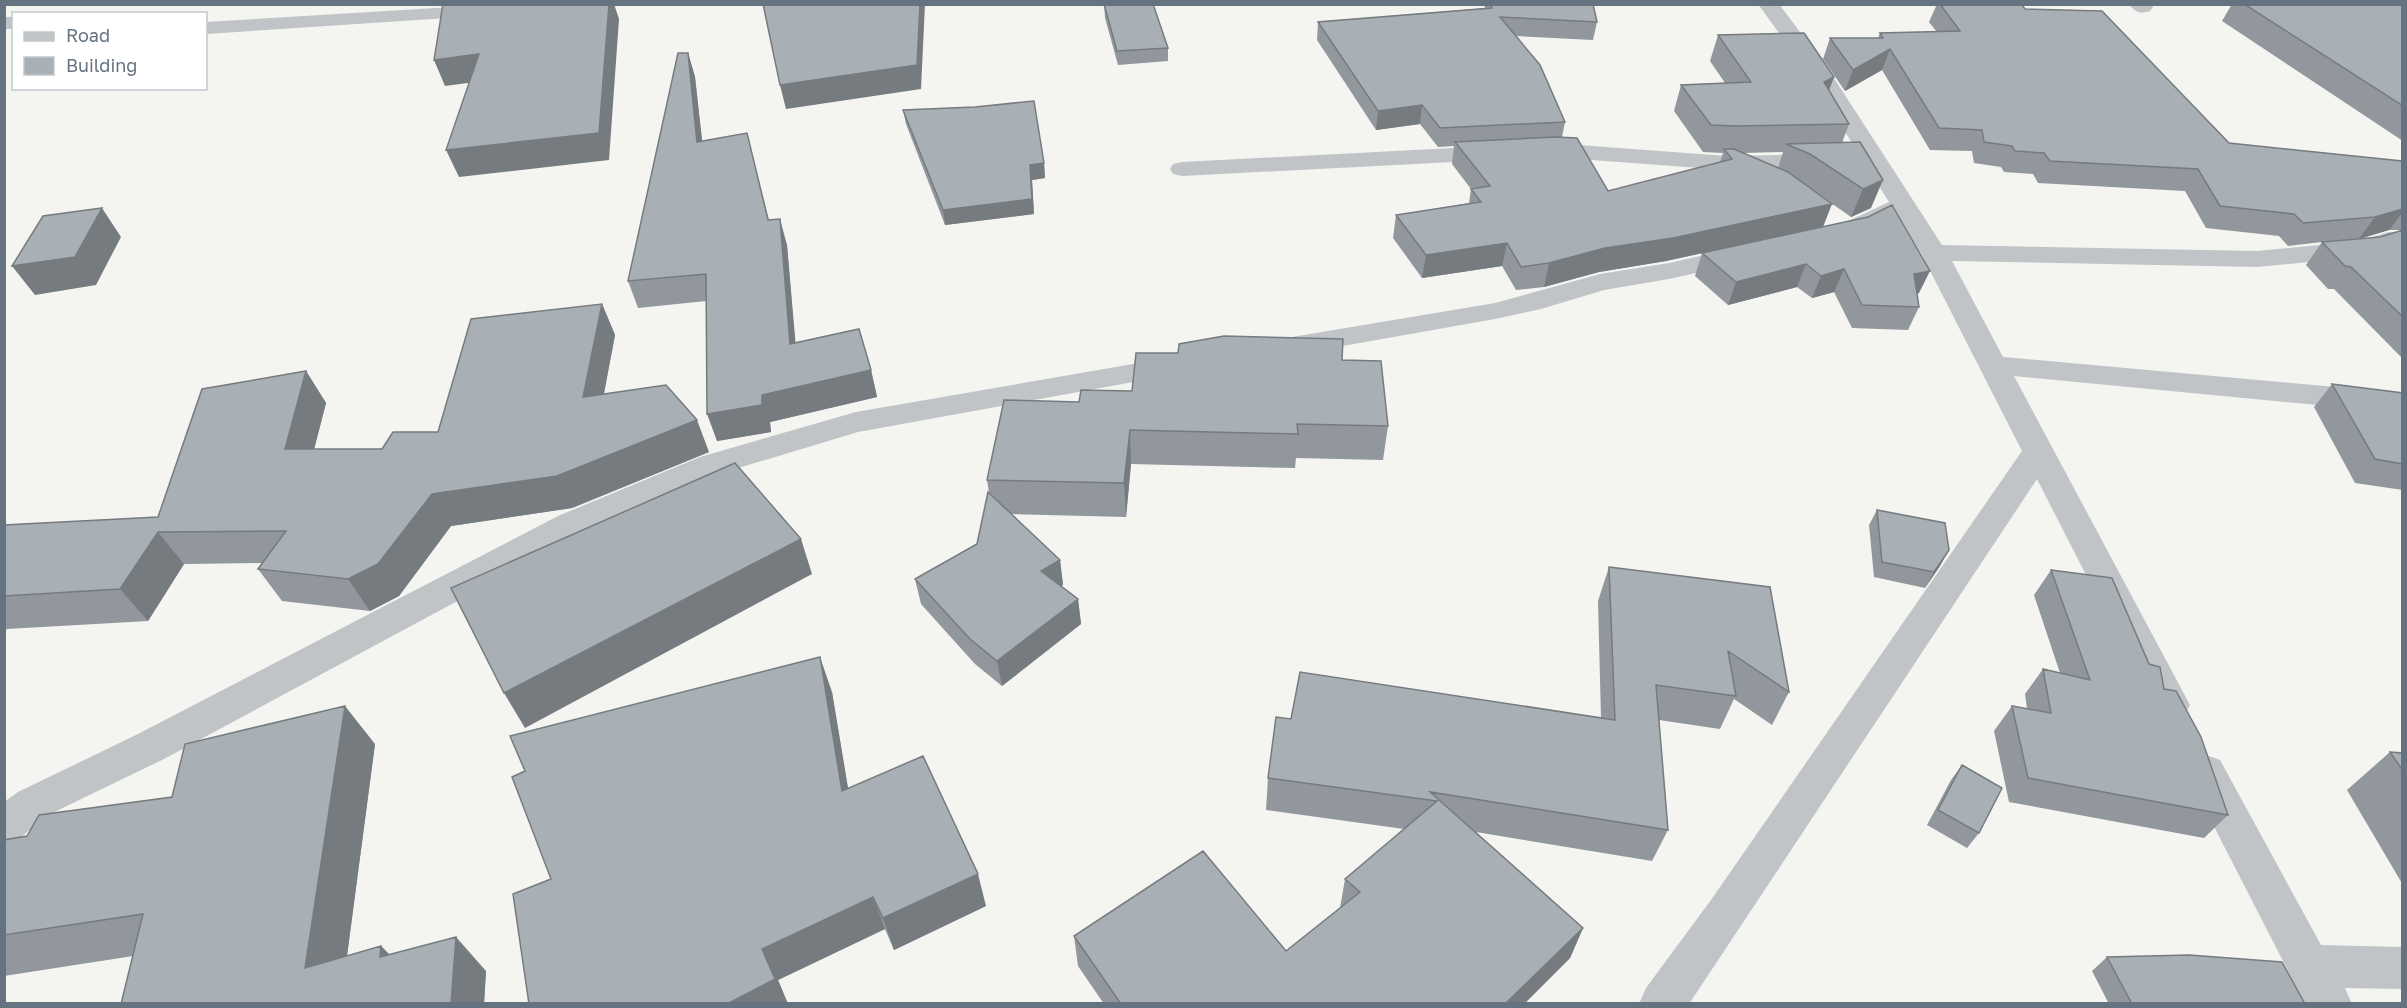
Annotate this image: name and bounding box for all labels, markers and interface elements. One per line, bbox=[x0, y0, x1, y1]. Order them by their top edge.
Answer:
legend bbox=[12, 12, 207, 90]
text: Road bbox=[66, 24, 110, 46]
text: Building bbox=[66, 54, 137, 76]

